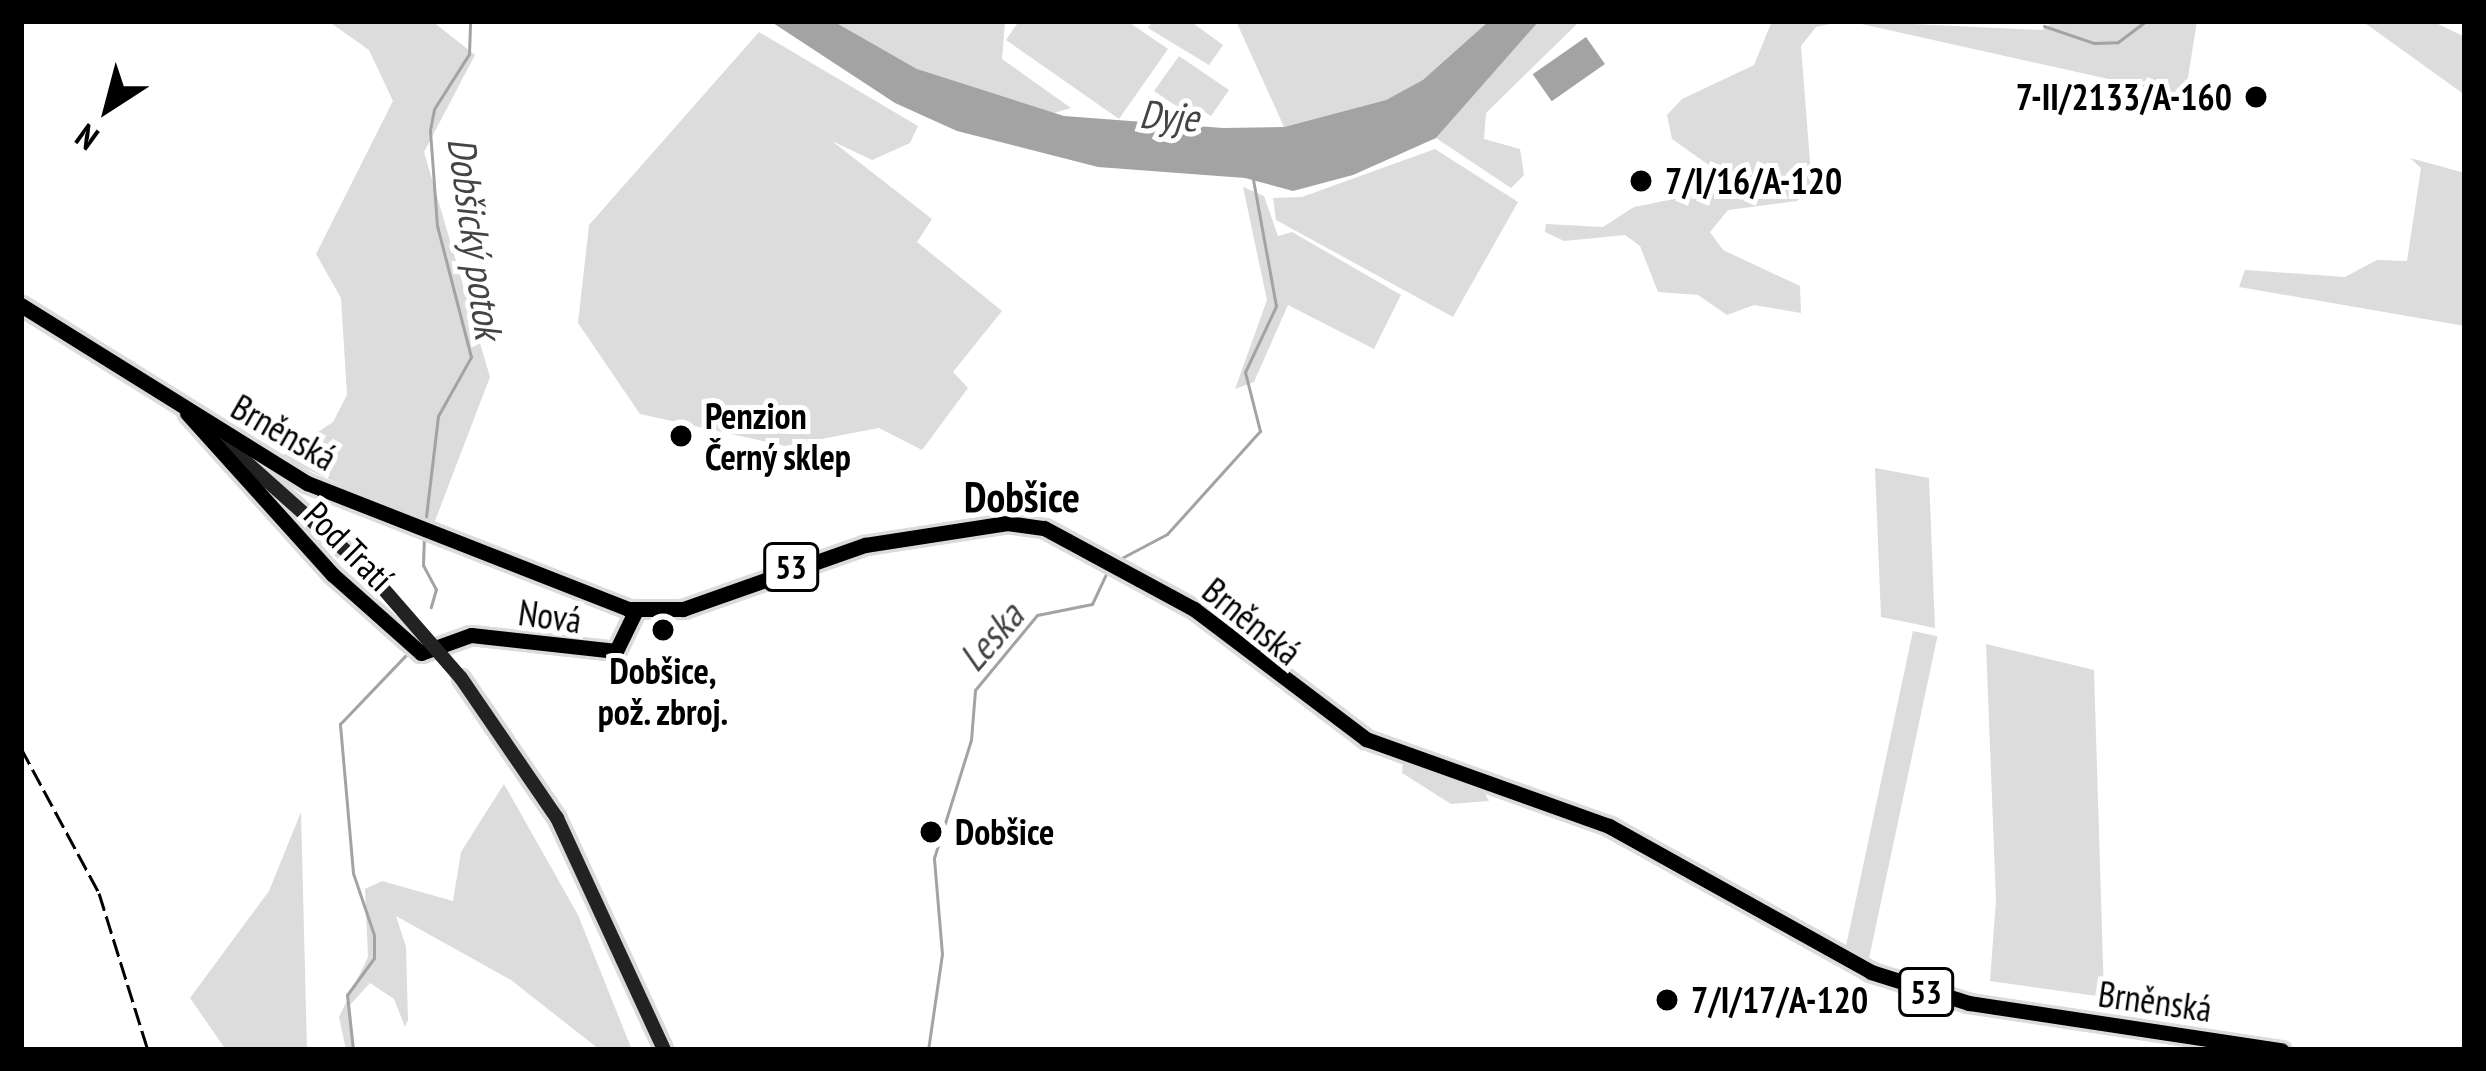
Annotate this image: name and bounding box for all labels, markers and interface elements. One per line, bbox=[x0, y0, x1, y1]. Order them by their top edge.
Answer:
north arrow bbox=[48, 48, 168, 168]
place label: 7-II/2133/A-160 bbox=[2016, 75, 2232, 119]
marker: 7-II/2133/A-160 bbox=[2243, 84, 2269, 110]
water label: Dyje bbox=[1138, 91, 1200, 141]
text: N bbox=[67, 115, 106, 160]
water label: Dobšický potok bbox=[438, 134, 512, 342]
place label: 7/I/16/A-120 bbox=[1665, 159, 1842, 203]
marker: 7/I/16/A-120 bbox=[1628, 168, 1654, 194]
street label: Brněnská bbox=[224, 385, 344, 479]
place label: Penzion Černý sklep bbox=[705, 393, 852, 478]
marker: Penzion Černý sklep bbox=[668, 423, 694, 449]
district label: Dobšice bbox=[964, 472, 1080, 522]
street label: Pod Tratí bbox=[295, 492, 403, 600]
road number: 53 bbox=[761, 540, 821, 594]
street label: Brněnská bbox=[1194, 568, 1310, 674]
street label: Nová bbox=[516, 590, 584, 642]
water label: Leska bbox=[949, 594, 1033, 680]
marker: Dobšice, pož. zbroj. bbox=[650, 617, 676, 643]
place label: Dobšice, pož. zbroj. bbox=[597, 648, 729, 733]
place label: Dobšice bbox=[955, 810, 1054, 854]
marker: Dobšice bbox=[918, 819, 944, 845]
road number: 53 bbox=[1896, 965, 1956, 1019]
street label: Brněnská bbox=[2096, 972, 2214, 1030]
place label: 7/I/17/A-120 bbox=[1691, 978, 1868, 1022]
marker: 7/I/17/A-120 bbox=[1654, 987, 1680, 1013]

